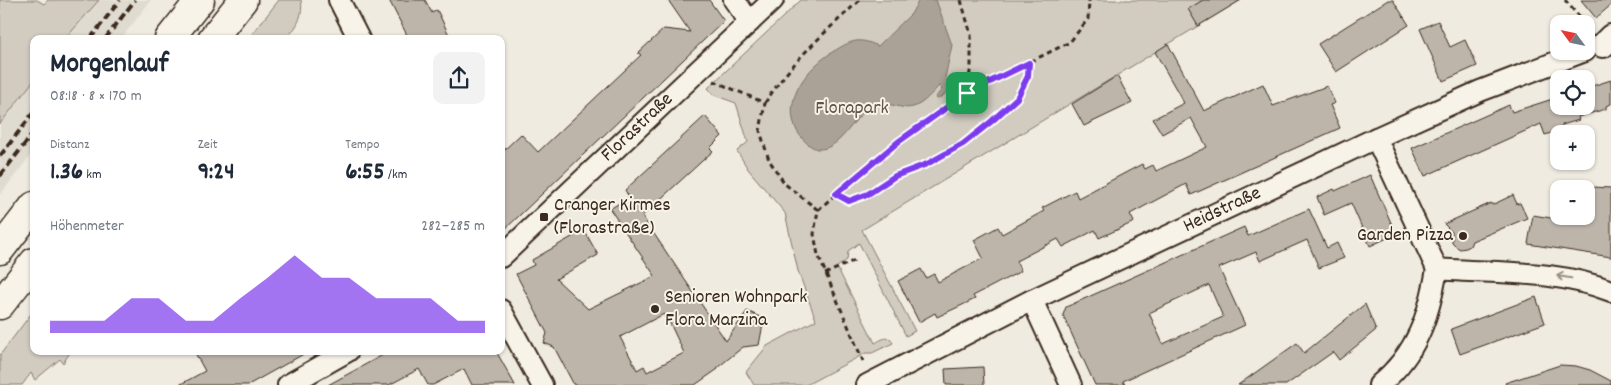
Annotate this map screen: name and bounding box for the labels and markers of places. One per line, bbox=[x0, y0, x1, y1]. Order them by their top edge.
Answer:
pin bbox=[946, 72, 988, 114]
place label: Cranger Kirmes (Florastraße) bbox=[554, 192, 671, 243]
marker: Cranger Kirmes (Florastraße) bbox=[538, 211, 550, 223]
place label: Garden Pizza bbox=[1357, 222, 1454, 250]
marker: Garden Pizza bbox=[1457, 230, 1469, 242]
place label: Senioren Wohnpark Flora Marzina bbox=[665, 284, 807, 335]
marker: Senioren Wohnpark Flora Marzina bbox=[649, 303, 661, 315]

